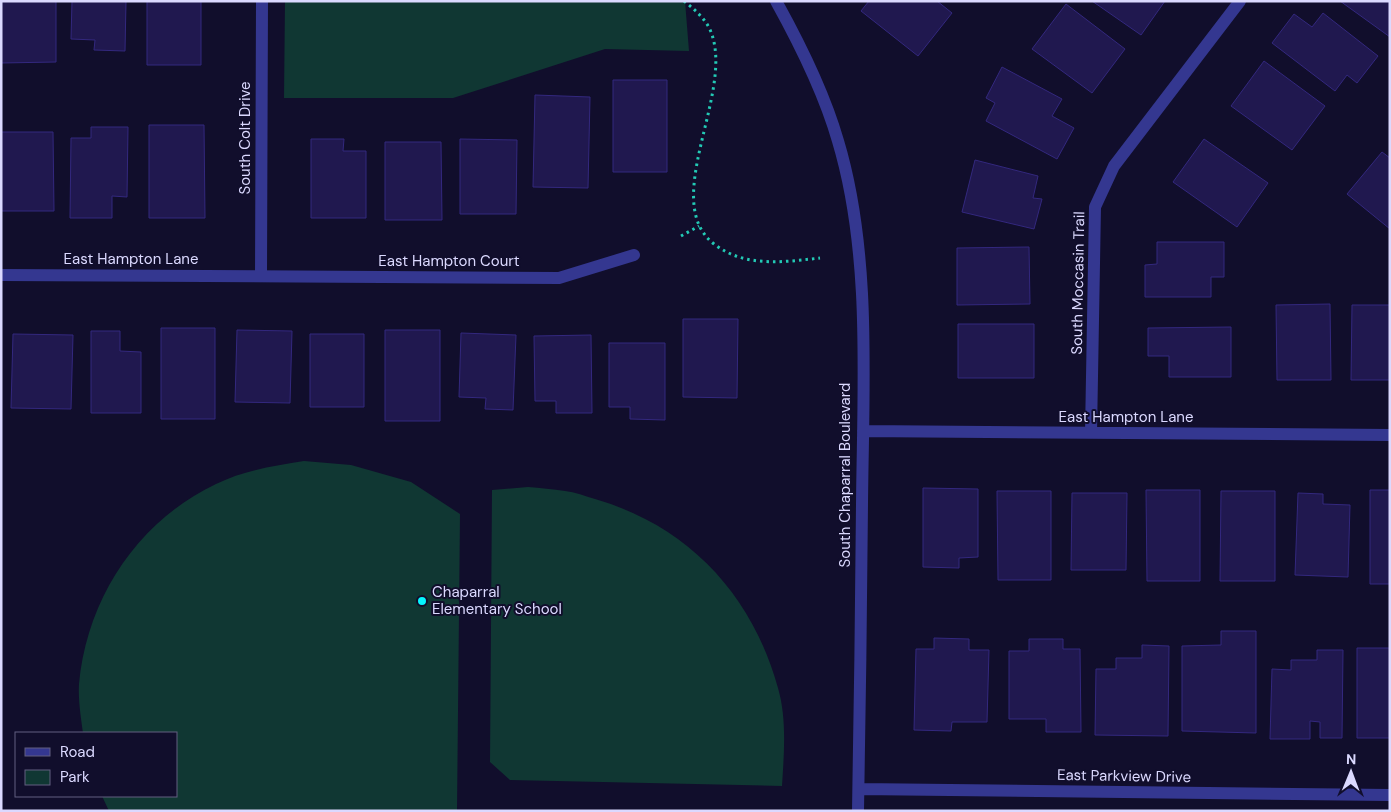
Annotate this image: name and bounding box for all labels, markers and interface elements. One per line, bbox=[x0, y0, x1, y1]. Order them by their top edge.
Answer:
street label: South Colt Drive bbox=[235, 81, 255, 195]
street label: South Moccasin Trail bbox=[1067, 211, 1089, 355]
street label: East Hampton Lane bbox=[64, 249, 198, 269]
street label: East Hampton Court bbox=[378, 251, 520, 271]
street label: South Chaparral Boulevard bbox=[835, 383, 855, 567]
street label: East Hampton Lane bbox=[1059, 407, 1193, 427]
place label: Chaparral Elementary School bbox=[432, 582, 562, 619]
marker: Chaparral Elementary School bbox=[416, 595, 428, 607]
legend bbox=[15, 732, 178, 797]
text: Road bbox=[60, 742, 95, 762]
north arrow bbox=[1326, 747, 1376, 797]
text: N bbox=[1346, 750, 1356, 768]
street label: East Parkview Drive bbox=[1057, 765, 1191, 787]
text: Park bbox=[60, 767, 90, 787]

